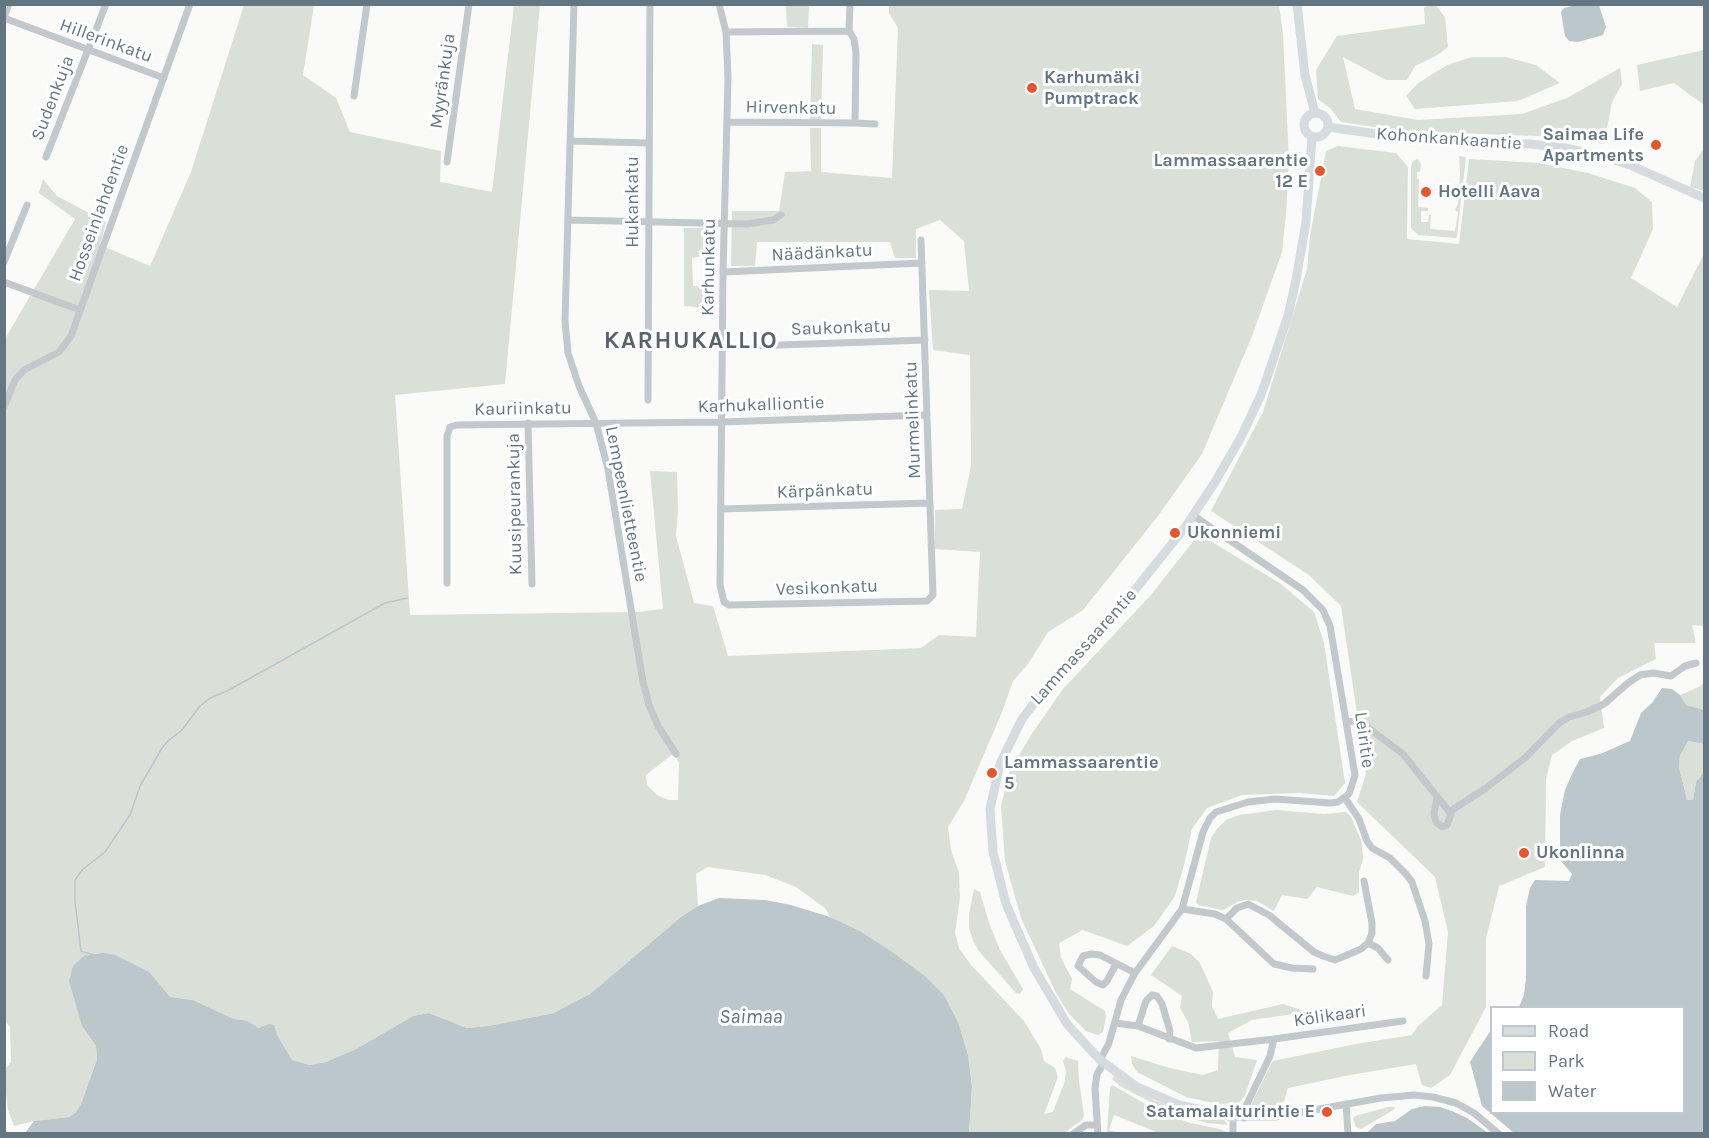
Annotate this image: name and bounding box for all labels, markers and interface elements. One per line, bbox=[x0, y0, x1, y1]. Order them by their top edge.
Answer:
street label: Hillerinkatu bbox=[57, 14, 155, 68]
street label: Myyränkuja bbox=[426, 32, 460, 130]
street label: Sudenkuja bbox=[27, 53, 79, 143]
place label: Karhumäki Pumptrack bbox=[1044, 67, 1140, 110]
marker: Karhumäki Pumptrack bbox=[1025, 81, 1039, 95]
street label: Hirvenkatu bbox=[745, 96, 837, 120]
street label: Kohonkankaantie bbox=[1376, 123, 1522, 155]
place label: Saimaa Life Apartments bbox=[1542, 124, 1644, 166]
marker: Saimaa Life Apartments bbox=[1649, 138, 1663, 152]
street label: Hosseinlahdentie bbox=[64, 142, 134, 284]
place label: Lammassaarentie 12 E bbox=[1153, 150, 1308, 192]
street label: Hukankatu bbox=[622, 156, 644, 248]
marker: Lammassaarentie 12 E bbox=[1313, 164, 1327, 178]
place label: Hotelli Aava bbox=[1438, 181, 1541, 203]
marker: Hotelli Aava bbox=[1419, 185, 1433, 199]
street label: Karhunkatu bbox=[697, 218, 721, 316]
street label: Näädänkatu bbox=[771, 240, 873, 266]
street label: Saukonkatu bbox=[791, 315, 891, 341]
district label: KARHUKALLIO bbox=[604, 327, 778, 355]
street label: Murmelinkatu bbox=[900, 361, 926, 479]
street label: Karhukalliontie bbox=[697, 392, 825, 418]
street label: Kauriinkatu bbox=[474, 397, 572, 421]
street label: Lempeenlietteentie bbox=[600, 424, 652, 584]
street label: Kuusipeurankuja bbox=[503, 433, 527, 575]
street label: Kärpänkatu bbox=[776, 479, 874, 503]
place label: Ukonniemi bbox=[1187, 522, 1281, 544]
marker: Ukonniemi bbox=[1168, 526, 1182, 540]
street label: Vesikonkatu bbox=[776, 575, 878, 601]
street label: Lammassaarentie bbox=[1026, 585, 1142, 709]
street label: Leiritie bbox=[1349, 711, 1379, 769]
place label: Lammassaarentie 5 bbox=[1004, 752, 1159, 795]
marker: Lammassaarentie 5 bbox=[985, 766, 999, 780]
place label: Ukonlinna bbox=[1536, 842, 1625, 864]
marker: Ukonlinna bbox=[1517, 846, 1531, 860]
street label: Kölikaari bbox=[1292, 1000, 1368, 1032]
water label: Saimaa bbox=[719, 1005, 783, 1029]
legend bbox=[1490, 1006, 1685, 1114]
text: Road bbox=[1548, 1020, 1589, 1042]
text: Park bbox=[1548, 1050, 1585, 1072]
text: Water bbox=[1548, 1080, 1596, 1102]
place label: Satamalaiturintie E bbox=[1146, 1101, 1315, 1123]
marker: Satamalaiturintie E bbox=[1320, 1105, 1334, 1119]

